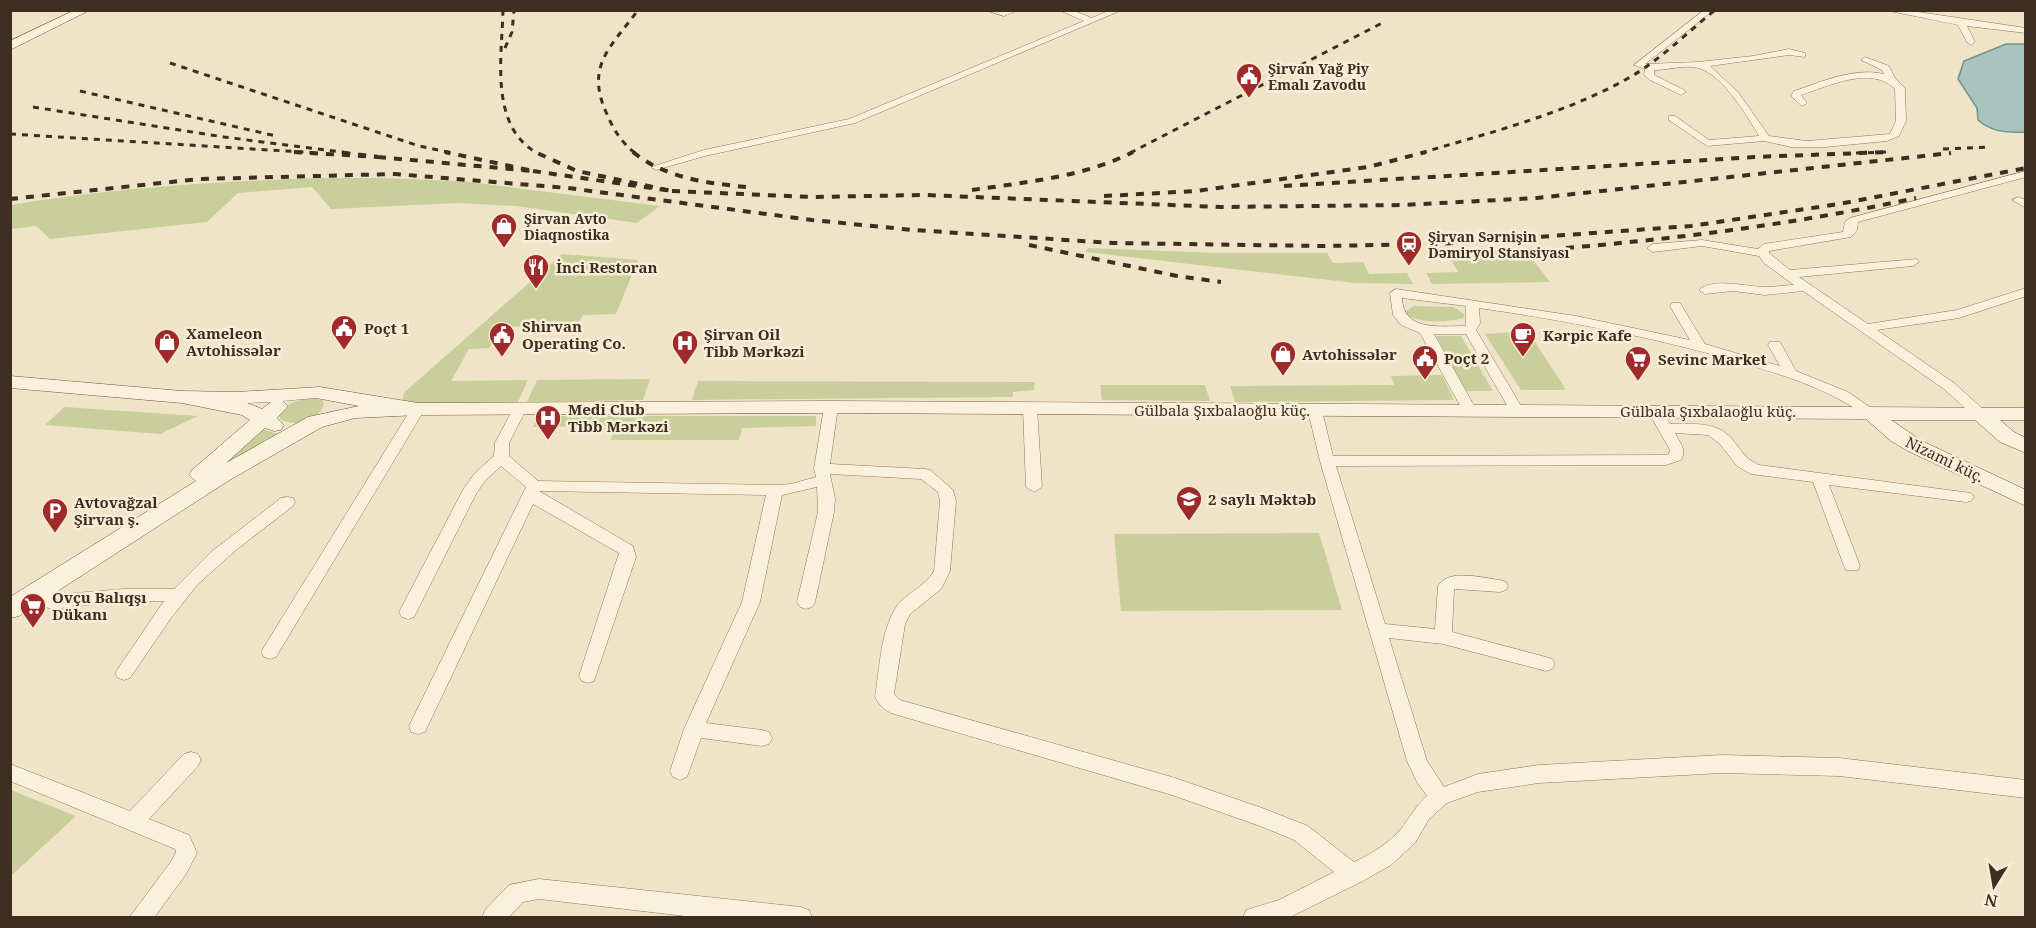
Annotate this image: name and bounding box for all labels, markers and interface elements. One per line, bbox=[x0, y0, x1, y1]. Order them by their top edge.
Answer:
place label: Şirvan Yağ Piy Emalı Zavodu bbox=[1268, 59, 1370, 94]
public building icon: Şirvan Yağ Piy Emalı Zavodu bbox=[1234, 61, 1264, 99]
place label: Şirvan Avto Diaqnostika bbox=[524, 209, 610, 244]
shop icon: Şirvan Avto Diaqnostika bbox=[489, 211, 519, 249]
place label: Şirvan Sərnişin Dəmiryol Stansiyası bbox=[1428, 227, 1569, 262]
station icon: Şirvan Sərnişin Dəmiryol Stansiyası bbox=[1394, 229, 1424, 267]
restaurant icon: İnci Restoran bbox=[521, 252, 551, 290]
place label: İnci Restoran bbox=[556, 257, 657, 277]
public building icon: Poçt 1 bbox=[329, 313, 359, 351]
place label: Shirvan Operating Co. bbox=[522, 316, 626, 353]
place label: Poçt 1 bbox=[364, 318, 409, 338]
public building icon: Shirvan Operating Co. bbox=[487, 320, 517, 358]
cafe icon: Kərpic Kafe bbox=[1508, 320, 1538, 358]
place label: Xameleon Avtohissələr bbox=[186, 323, 281, 360]
place label: Şirvan Oil Tibb Mərkəzi bbox=[704, 324, 805, 361]
place label: Kərpic Kafe bbox=[1543, 325, 1632, 345]
shop icon: Xameleon Avtohissələr bbox=[152, 327, 182, 365]
hospital icon: Şirvan Oil Tibb Mərkəzi bbox=[670, 328, 700, 366]
shop icon: Avtohissələr bbox=[1268, 339, 1298, 377]
public building icon: Poçt 2 bbox=[1410, 343, 1440, 381]
place label: Avtohissələr bbox=[1302, 344, 1397, 364]
supermarket icon: Sevinc Market bbox=[1623, 344, 1653, 382]
place label: Poçt 2 bbox=[1444, 348, 1489, 368]
place label: Sevinc Market bbox=[1658, 349, 1766, 369]
place label: Medi Club Tibb Mərkəzi bbox=[568, 399, 669, 436]
street label: Gülbala Şıxbalaoğlu küç. bbox=[1134, 400, 1310, 420]
street label: Gülbala Şıxbalaoğlu küç. bbox=[1620, 401, 1796, 421]
hospital icon: Medi Club Tibb Mərkəzi bbox=[533, 403, 563, 441]
street label: Nizami küç. bbox=[1903, 431, 1987, 487]
school or university icon: 2 saylı Məktəb bbox=[1174, 484, 1204, 522]
place label: 2 saylı Məktəb bbox=[1208, 489, 1317, 509]
place label: Avtovağzal Şirvan ş. bbox=[74, 492, 158, 529]
parking icon: Avtovağzal Şirvan ş. bbox=[40, 496, 70, 534]
place label: Ovçu Balıqşı Dükanı bbox=[52, 587, 147, 624]
supermarket icon: Ovçu Balıqşı Dükanı bbox=[18, 591, 48, 629]
north arrow bbox=[1964, 856, 2024, 916]
text: N bbox=[1982, 889, 1999, 913]

